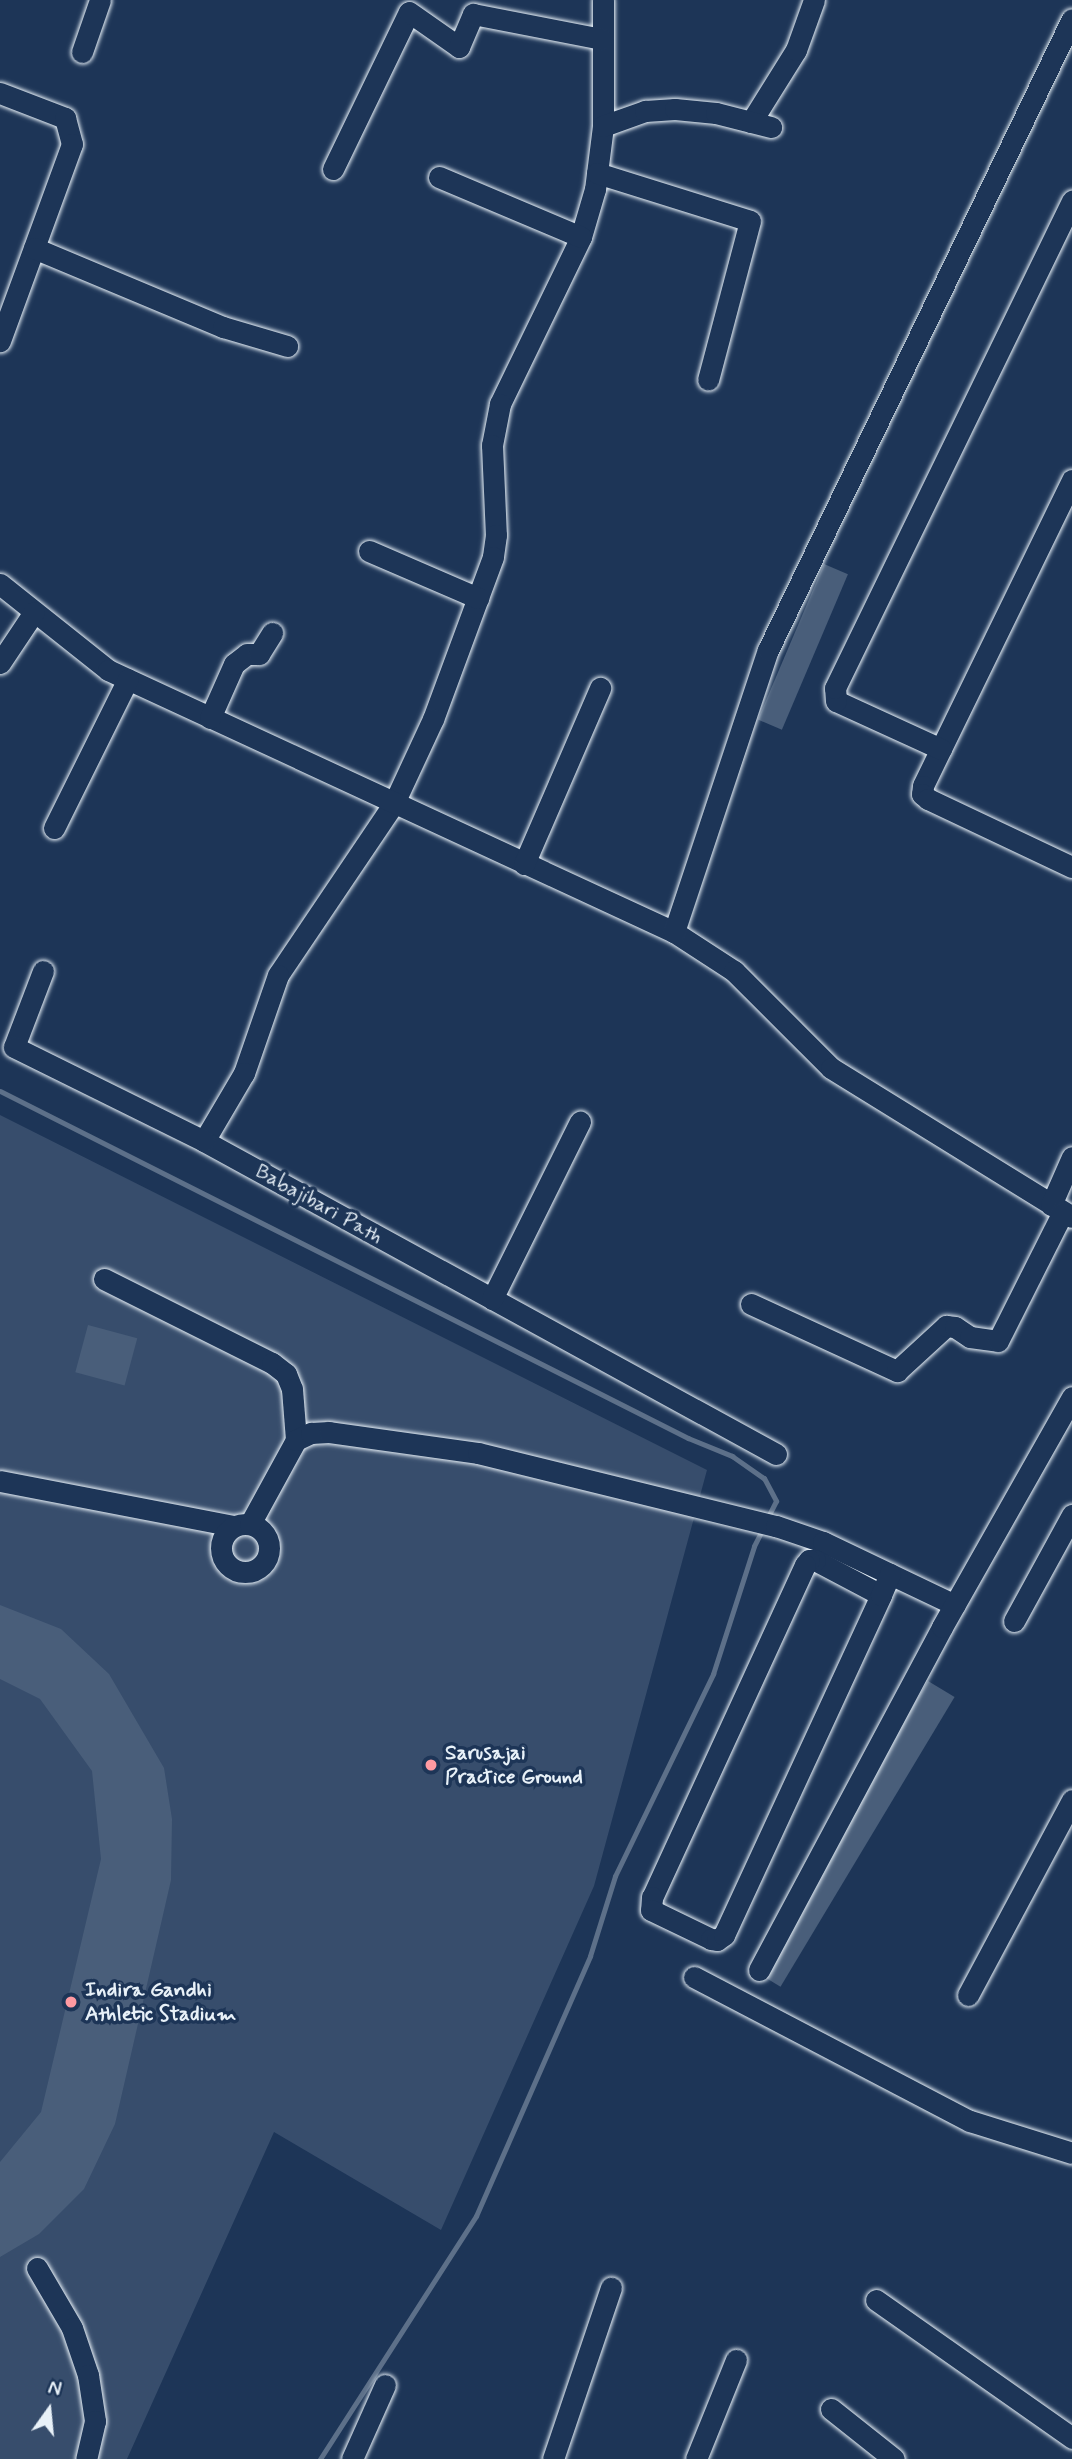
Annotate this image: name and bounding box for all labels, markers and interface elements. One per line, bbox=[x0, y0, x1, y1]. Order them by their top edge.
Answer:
street label: Babajibari Path bbox=[252, 1159, 386, 1249]
place label: Sarusajai Practice Ground bbox=[445, 1740, 583, 1790]
marker: Sarusajai Practice Ground bbox=[423, 1757, 439, 1773]
place label: Indira Gandhi Athletic Stadium bbox=[85, 1977, 233, 2027]
marker: Indira Gandhi Athletic Stadium bbox=[63, 1994, 79, 2010]
north arrow bbox=[14, 2375, 84, 2445]
text: N bbox=[45, 2376, 64, 2403]

